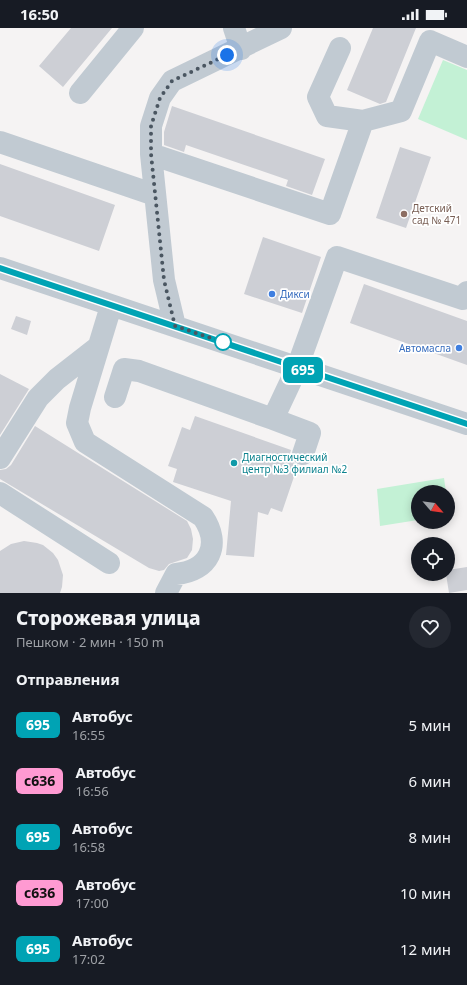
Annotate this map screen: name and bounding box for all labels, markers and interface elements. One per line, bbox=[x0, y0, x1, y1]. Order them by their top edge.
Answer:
text: 16:50 bbox=[20, 4, 59, 24]
your location bbox=[217, 45, 237, 65]
place label: Детский сад № 471 bbox=[412, 201, 461, 227]
marker: Детский сад № 471 bbox=[399, 209, 409, 219]
place label: Дикси bbox=[280, 287, 310, 301]
marker: Дикси bbox=[267, 289, 277, 299]
unlabelled marker bbox=[214, 333, 232, 351]
place label: Автомасла bbox=[399, 341, 451, 355]
marker: Автомасла bbox=[454, 343, 464, 353]
line badge: 695 bbox=[280, 357, 326, 383]
text: 695 bbox=[291, 360, 315, 379]
place label: Диагностический центр №3 филиал №2 bbox=[242, 450, 348, 476]
marker: Диагностический центр №3 филиал №2 bbox=[229, 458, 239, 468]
north arrow bbox=[411, 485, 455, 529]
map controls bbox=[411, 485, 455, 581]
button: locate bbox=[411, 537, 455, 581]
text: Сторожевая улица bbox=[16, 605, 200, 631]
button: heart bbox=[409, 606, 451, 648]
text: Пешком · 2 мин · 150 m bbox=[16, 633, 164, 651]
text: Отправления bbox=[16, 669, 120, 689]
text: Автобус bbox=[72, 706, 133, 726]
text: 695 bbox=[26, 715, 50, 734]
text: 5 мин bbox=[408, 715, 451, 735]
text: 16:55 bbox=[72, 726, 105, 744]
text: Автобус bbox=[75, 762, 136, 782]
text: с636 bbox=[24, 771, 55, 790]
text: 6 мин bbox=[408, 771, 451, 791]
text: 16:56 bbox=[75, 782, 109, 800]
text: Автобус bbox=[72, 818, 133, 838]
text: 695 bbox=[26, 827, 50, 846]
text: 8 мин bbox=[408, 827, 451, 847]
text: 16:58 bbox=[72, 838, 105, 856]
text: Автобус bbox=[75, 874, 136, 894]
text: с636 bbox=[24, 883, 55, 902]
text: 10 мин bbox=[400, 883, 451, 903]
text: 17:00 bbox=[75, 894, 109, 912]
text: Автобус bbox=[72, 930, 133, 950]
text: 695 bbox=[26, 939, 50, 958]
text: 12 мин bbox=[400, 939, 451, 959]
text: 17:02 bbox=[72, 950, 105, 968]

